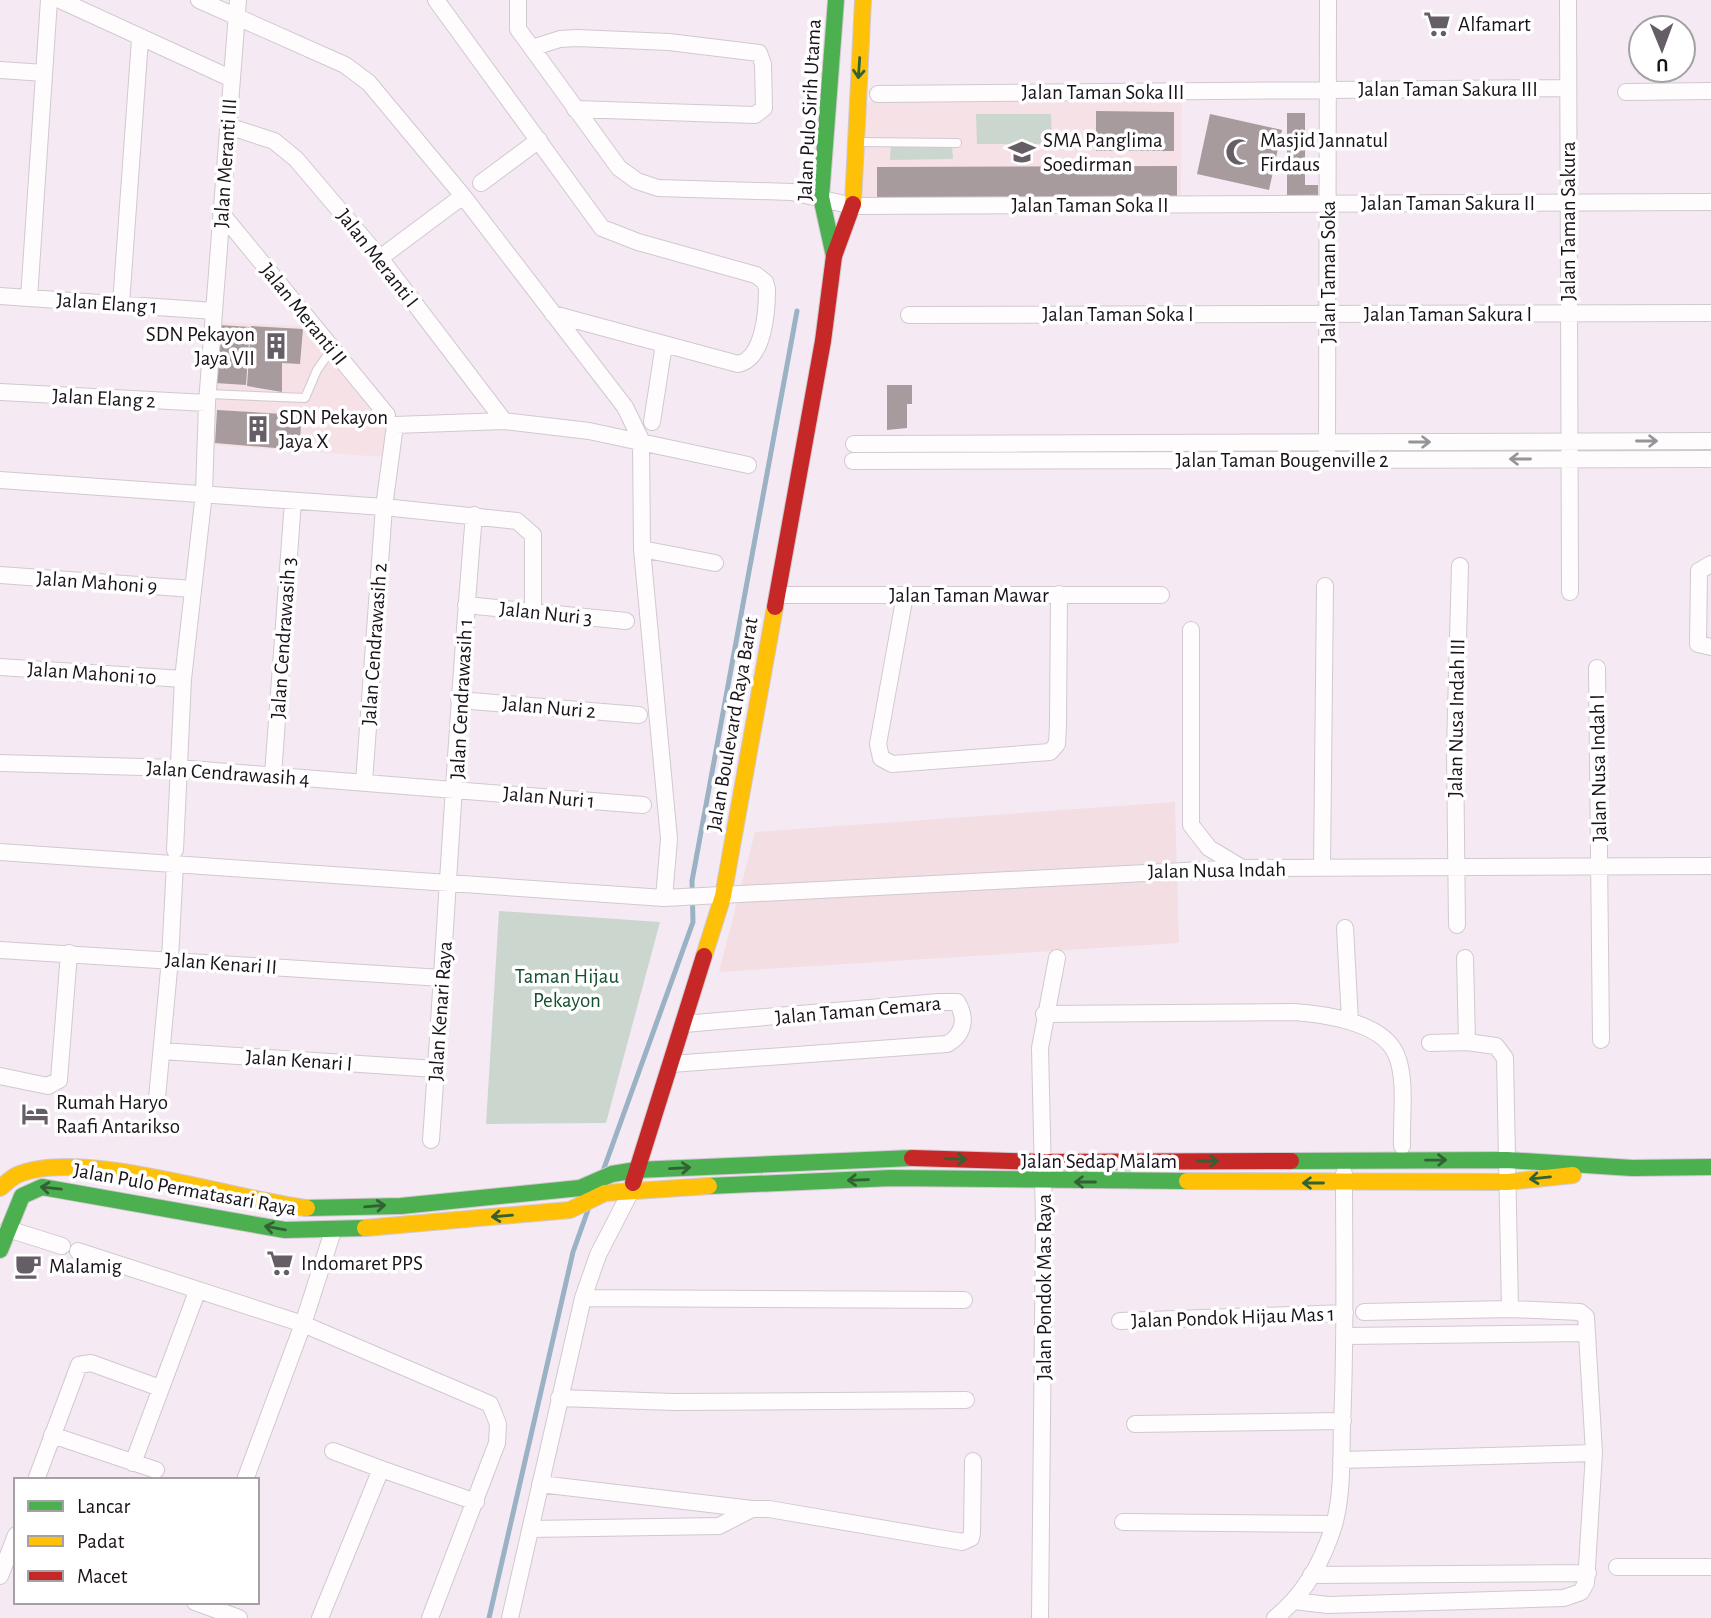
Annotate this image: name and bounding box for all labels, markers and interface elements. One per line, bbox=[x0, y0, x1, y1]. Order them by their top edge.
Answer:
supermarket icon: Alfamart bbox=[1422, 9, 1452, 39]
place label: Alfamart bbox=[1458, 14, 1531, 35]
north arrow bbox=[1627, 14, 1697, 84]
street label: Jalan Pulo Sirih Utama bbox=[794, 18, 825, 202]
text: U bbox=[1656, 55, 1668, 74]
one-way arrow bbox=[852, 56, 865, 79]
street label: Jalan Taman Sakura III bbox=[1358, 79, 1538, 100]
street label: Jalan Taman Soka III bbox=[1022, 82, 1184, 103]
street label: Jalan Meranti III bbox=[211, 98, 240, 228]
place label: SMA Panglima Soedirman bbox=[1043, 130, 1163, 175]
place label: Masjid Jannatul Firdaus bbox=[1260, 130, 1388, 175]
school or university icon: SMA Panglima Soedirman bbox=[1007, 137, 1037, 167]
mosque icon: Masjid Jannatul Firdaus bbox=[1224, 137, 1254, 167]
street label: Jalan Taman Sakura bbox=[1558, 141, 1579, 301]
street label: Jalan Taman Sakura II bbox=[1361, 193, 1535, 214]
street label: Jalan Taman Soka II bbox=[1011, 195, 1169, 216]
street label: Jalan Taman Soka bbox=[1318, 200, 1339, 343]
street label: Jalan Meranti I bbox=[333, 205, 422, 311]
street label: Jalan Meranti II bbox=[256, 260, 351, 369]
street label: Jalan Elang 1 bbox=[56, 289, 158, 318]
street label: Jalan Taman Soka I bbox=[1042, 304, 1194, 325]
street label: Jalan Taman Sakura I bbox=[1364, 304, 1532, 325]
place label: SDN Pekayon Jaya VII bbox=[146, 324, 255, 369]
building icon: SDN Pekayon Jaya VII bbox=[261, 331, 291, 361]
street label: Jalan Elang 2 bbox=[52, 385, 156, 412]
place label: SDN Pekayon Jaya X bbox=[279, 407, 388, 452]
building icon: SDN Pekayon Jaya X bbox=[243, 414, 273, 444]
one-way arrow bbox=[1636, 434, 1659, 448]
one-way arrow bbox=[1408, 435, 1431, 449]
street label: Jalan Taman Bougenville 2 bbox=[1175, 450, 1389, 471]
one-way arrow bbox=[1509, 452, 1532, 466]
street label: Jalan Cendrawasih 3 bbox=[267, 556, 300, 720]
street label: Jalan Cendrawasih 2 bbox=[358, 562, 391, 726]
street label: Jalan Mahoni 9 bbox=[36, 568, 158, 597]
street label: Jalan Taman Mawar bbox=[889, 585, 1049, 606]
street label: Jalan Nuri 3 bbox=[498, 598, 593, 629]
street label: Jalan Boulevard Raya Barat bbox=[703, 615, 762, 833]
street label: Jalan Cendrawasih 1 bbox=[447, 618, 476, 780]
street label: Jalan Nusa Indah III bbox=[1445, 639, 1468, 798]
street label: Jalan Mahoni 10 bbox=[27, 659, 157, 688]
street label: Jalan Nuri 2 bbox=[501, 693, 597, 722]
street label: Jalan Nusa Indah I bbox=[1587, 694, 1610, 842]
street label: Jalan Cendrawasih 4 bbox=[146, 757, 310, 790]
street label: Jalan Nuri 1 bbox=[502, 783, 596, 812]
street label: Jalan Nusa Indah bbox=[1148, 859, 1286, 882]
street label: Jalan Kenari Raya bbox=[425, 940, 456, 1082]
street label: Jalan Kenari II bbox=[164, 949, 278, 978]
park label: Taman Hijau Pekayon bbox=[515, 966, 619, 1011]
street label: Jalan Taman Cemara bbox=[774, 993, 942, 1028]
street label: Jalan Kenari I bbox=[245, 1046, 353, 1075]
place label: Rumah Haryo Raafi Antarikso bbox=[56, 1092, 180, 1137]
hotel icon: Rumah Haryo Raafi Antarikso bbox=[20, 1099, 50, 1129]
street label: Jalan Sedap Malam bbox=[1021, 1151, 1177, 1172]
one-way arrow bbox=[944, 1152, 967, 1166]
one-way arrow bbox=[1424, 1153, 1447, 1167]
one-way arrow bbox=[1196, 1154, 1219, 1168]
street label: Jalan Pulo Permatasari Raya bbox=[72, 1160, 298, 1220]
one-way arrow bbox=[668, 1161, 691, 1174]
one-way arrow bbox=[1529, 1172, 1552, 1185]
one-way arrow bbox=[846, 1173, 869, 1186]
one-way arrow bbox=[1074, 1175, 1097, 1189]
one-way arrow bbox=[1301, 1176, 1324, 1190]
one-way arrow bbox=[40, 1181, 63, 1194]
street label: Jalan Pondok Mas Raya bbox=[1034, 1194, 1055, 1380]
one-way arrow bbox=[364, 1199, 386, 1212]
one-way arrow bbox=[491, 1210, 513, 1223]
one-way arrow bbox=[264, 1221, 287, 1234]
supermarket icon: Indomaret PPS bbox=[265, 1248, 295, 1278]
cafe icon: Malamig bbox=[13, 1251, 43, 1281]
place label: Indomaret PPS bbox=[301, 1253, 423, 1274]
place label: Malamig bbox=[49, 1256, 123, 1277]
street label: Jalan Pondok Hijau Mas 1 bbox=[1131, 1303, 1335, 1332]
legend bbox=[14, 1478, 259, 1604]
text: Lancar bbox=[77, 1496, 130, 1517]
text: Padat bbox=[77, 1531, 125, 1552]
text: Macet bbox=[77, 1566, 128, 1587]

